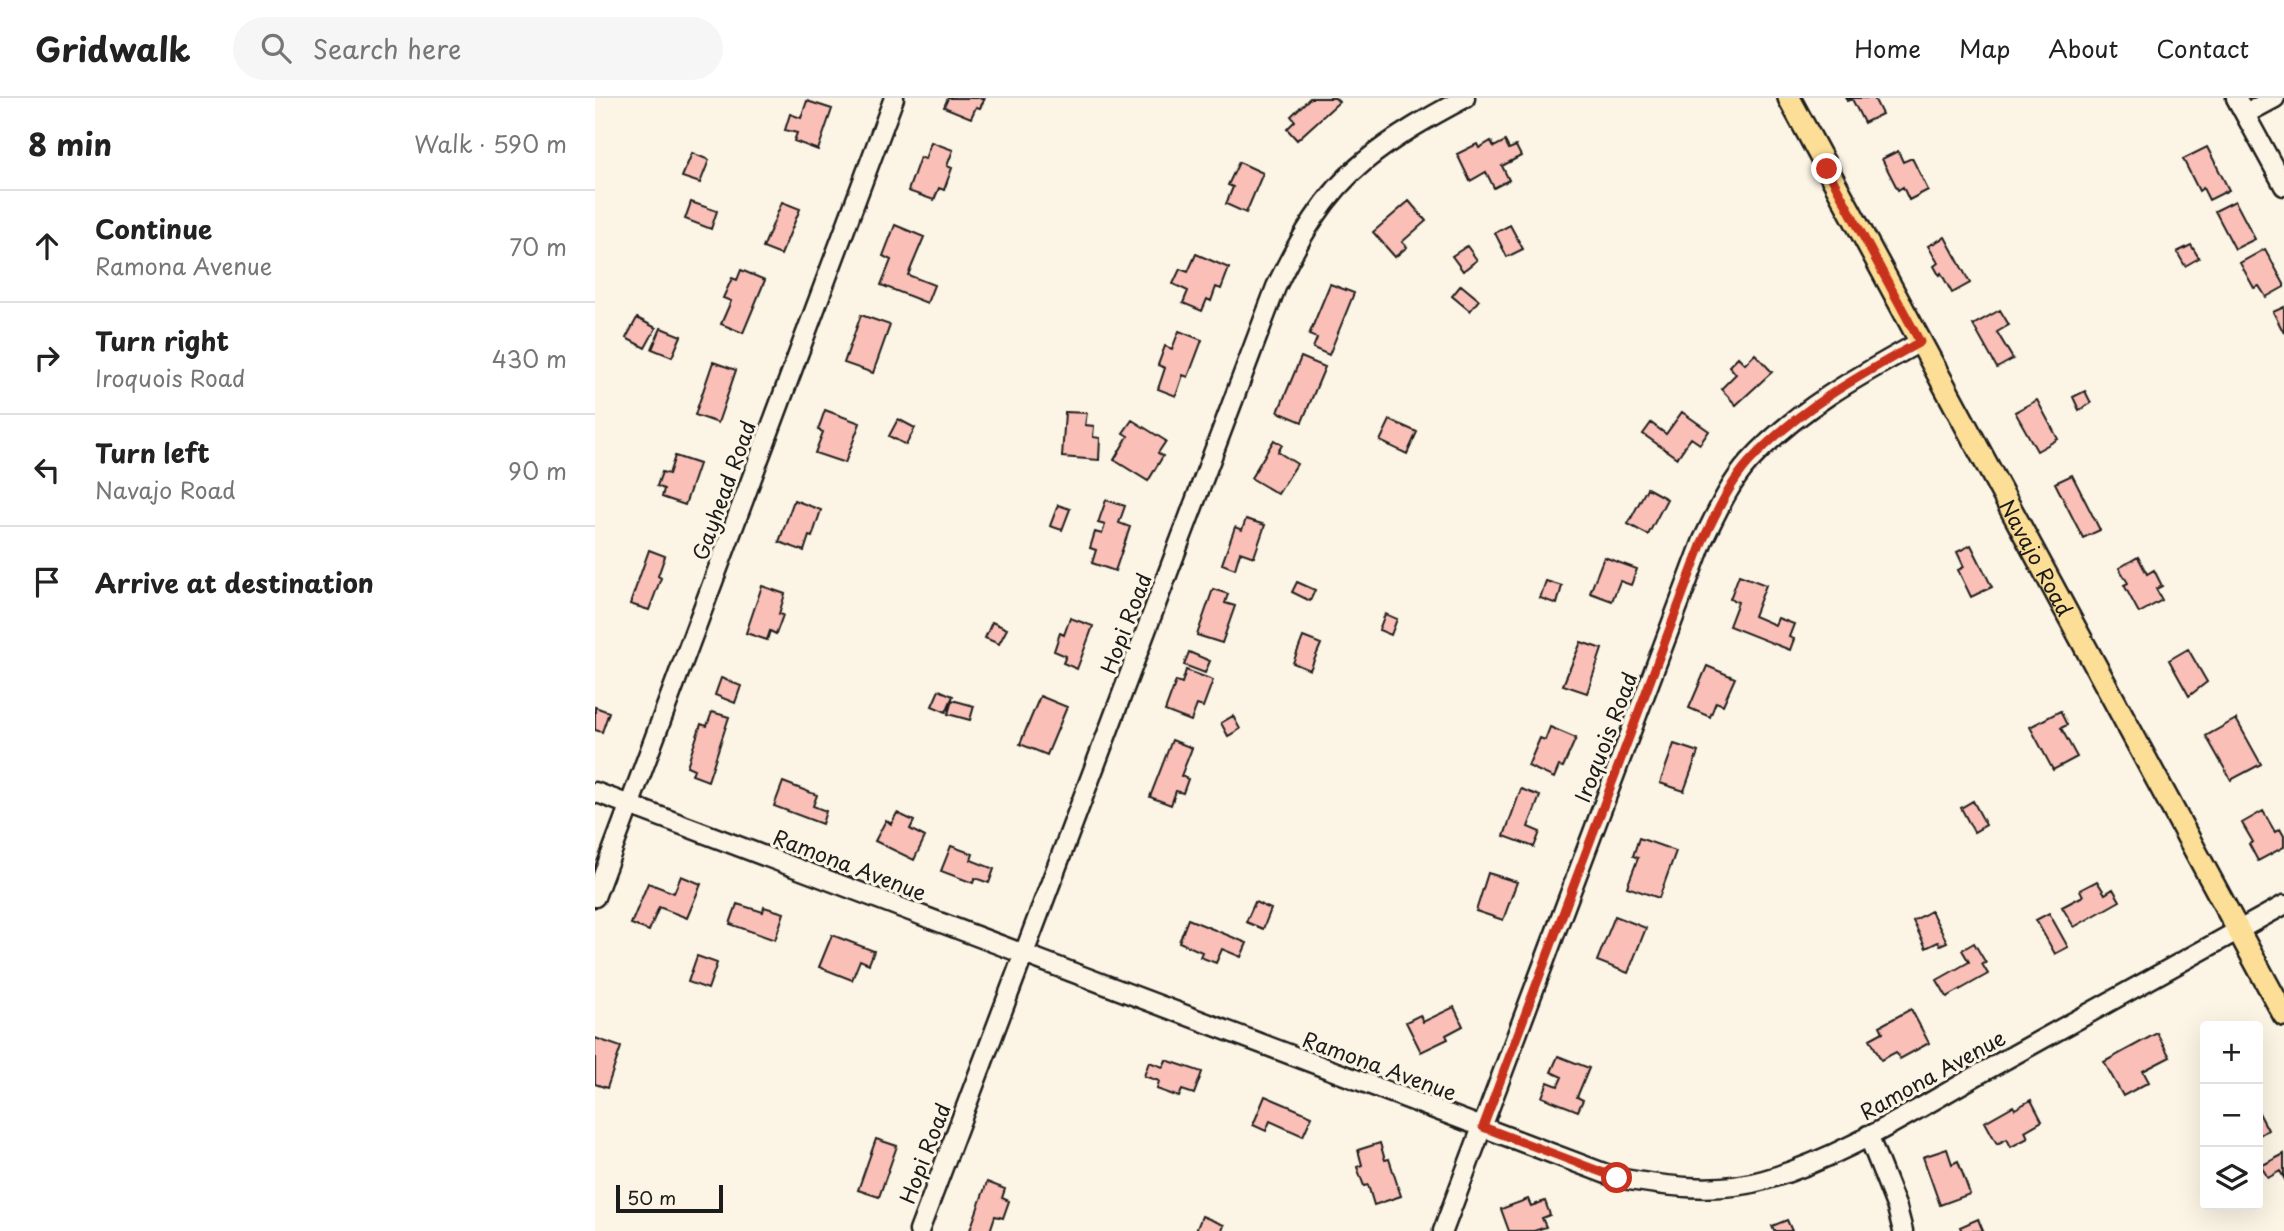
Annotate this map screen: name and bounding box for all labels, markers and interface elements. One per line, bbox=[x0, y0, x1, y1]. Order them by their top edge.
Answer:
search box bbox=[233, 17, 723, 80]
text: Gridwalk bbox=[35, 23, 191, 73]
icon: search bbox=[257, 29, 295, 67]
text: Search here bbox=[313, 29, 461, 68]
text: Home bbox=[1854, 30, 1921, 66]
text: Map bbox=[1959, 30, 2010, 66]
text: About bbox=[2048, 30, 2118, 66]
text: Contact bbox=[2156, 30, 2249, 66]
text: 8 min bbox=[28, 121, 112, 166]
text: Walk · 590 m bbox=[414, 126, 567, 161]
route end bbox=[1811, 153, 1842, 184]
text: Continue bbox=[95, 209, 212, 248]
icon: ahead bbox=[28, 227, 66, 265]
text: 70 m bbox=[509, 229, 567, 264]
text: Ramona Avenue bbox=[95, 248, 272, 283]
text: Turn right bbox=[95, 321, 229, 360]
icon: right bbox=[28, 339, 66, 377]
text: 430 m bbox=[492, 341, 567, 376]
text: Iroquois Road bbox=[95, 360, 245, 395]
street label: Gayhead Road bbox=[683, 416, 763, 564]
text: Turn left bbox=[95, 433, 210, 472]
icon: left bbox=[28, 451, 66, 489]
text: 90 m bbox=[508, 453, 567, 488]
text: Navajo Road bbox=[95, 472, 236, 507]
street label: Navajo Road bbox=[1992, 493, 2082, 622]
icon: arrive bbox=[28, 563, 66, 601]
text: Arrive at destination bbox=[95, 563, 374, 602]
street label: Hopi Road bbox=[1091, 568, 1159, 678]
street label: Iroquois Road bbox=[1565, 667, 1645, 807]
street label: Ramona Avenue bbox=[769, 820, 931, 908]
street label: Ramona Avenue bbox=[1853, 1021, 2011, 1127]
map controls bbox=[2200, 1021, 2263, 1210]
button: + bbox=[2200, 1021, 2263, 1084]
street label: Ramona Avenue bbox=[1298, 1022, 1462, 1108]
button: − bbox=[2200, 1084, 2263, 1147]
street label: Hopi Road bbox=[890, 1098, 958, 1208]
button: layers bbox=[2200, 1147, 2263, 1210]
route start bbox=[1601, 1162, 1632, 1193]
scale bar bbox=[616, 1182, 723, 1214]
text: 50 m bbox=[627, 1183, 676, 1211]

